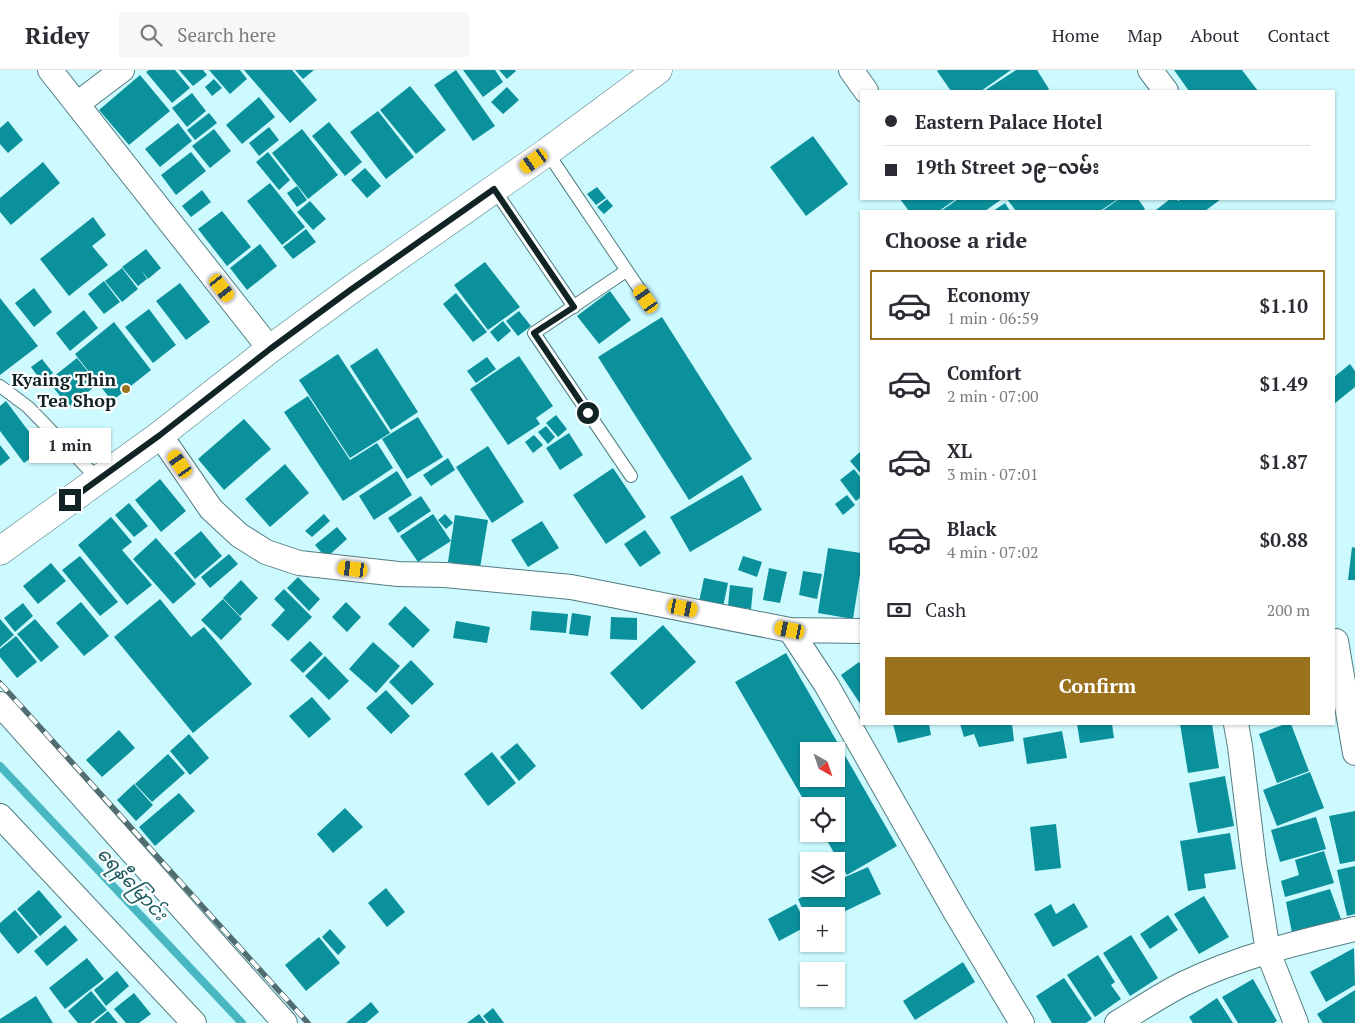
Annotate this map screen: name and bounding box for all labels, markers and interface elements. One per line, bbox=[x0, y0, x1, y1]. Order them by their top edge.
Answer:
search box bbox=[119, 12, 469, 57]
text: Ridey bbox=[25, 19, 89, 51]
icon: search bbox=[137, 21, 165, 49]
text: Search here bbox=[177, 22, 276, 47]
text: Home bbox=[1052, 23, 1099, 47]
text: Map bbox=[1127, 23, 1162, 47]
text: About bbox=[1190, 23, 1239, 47]
text: Contact bbox=[1267, 23, 1330, 47]
text: Eastern Palace Hotel bbox=[915, 109, 1103, 134]
car bbox=[517, 146, 550, 176]
text: 19th Street ၁၉−လမ်း bbox=[915, 154, 1100, 179]
text: Choose a ride bbox=[885, 225, 1027, 254]
car bbox=[206, 272, 237, 304]
car bbox=[631, 282, 660, 316]
text: Economy bbox=[947, 282, 1030, 307]
icon: car bbox=[887, 283, 932, 328]
text: $1.10 bbox=[1259, 293, 1308, 318]
text: 1 min · 06:59 bbox=[947, 307, 1039, 329]
text: Comfort bbox=[947, 360, 1022, 385]
icon: car bbox=[887, 361, 932, 406]
place label: Kyaing Thin Tea Shop bbox=[11, 367, 116, 412]
text: $1.49 bbox=[1259, 371, 1308, 396]
marker: Kyaing Thin Tea Shop bbox=[120, 383, 132, 395]
text: 2 min · 07:00 bbox=[947, 385, 1039, 407]
route start bbox=[577, 402, 599, 424]
callout: 1 min bbox=[29, 428, 111, 462]
text: 1 min bbox=[48, 434, 92, 456]
text: XL bbox=[947, 438, 972, 463]
icon: car bbox=[887, 439, 932, 484]
car bbox=[165, 447, 194, 481]
text: $1.87 bbox=[1259, 449, 1308, 474]
text: 3 min · 07:01 bbox=[947, 463, 1039, 485]
route end bbox=[59, 489, 81, 511]
text: Black bbox=[947, 516, 997, 541]
icon: car bbox=[887, 517, 932, 562]
text: $0.88 bbox=[1259, 527, 1308, 552]
text: 4 min · 07:02 bbox=[947, 541, 1039, 563]
car bbox=[337, 560, 368, 578]
icon: cash bbox=[885, 596, 913, 624]
text: Cash bbox=[925, 597, 966, 622]
car bbox=[666, 598, 699, 618]
text: 200 m bbox=[1267, 599, 1310, 621]
car bbox=[773, 620, 806, 640]
button: Confirm bbox=[885, 657, 1310, 715]
north arrow bbox=[800, 742, 845, 788]
map controls bbox=[800, 742, 845, 1007]
button: locate bbox=[800, 797, 845, 842]
water label: ရေနီမြောင်း bbox=[90, 841, 175, 929]
button: layers bbox=[800, 852, 845, 897]
button: + bbox=[800, 907, 845, 952]
button: − bbox=[800, 962, 845, 1007]

